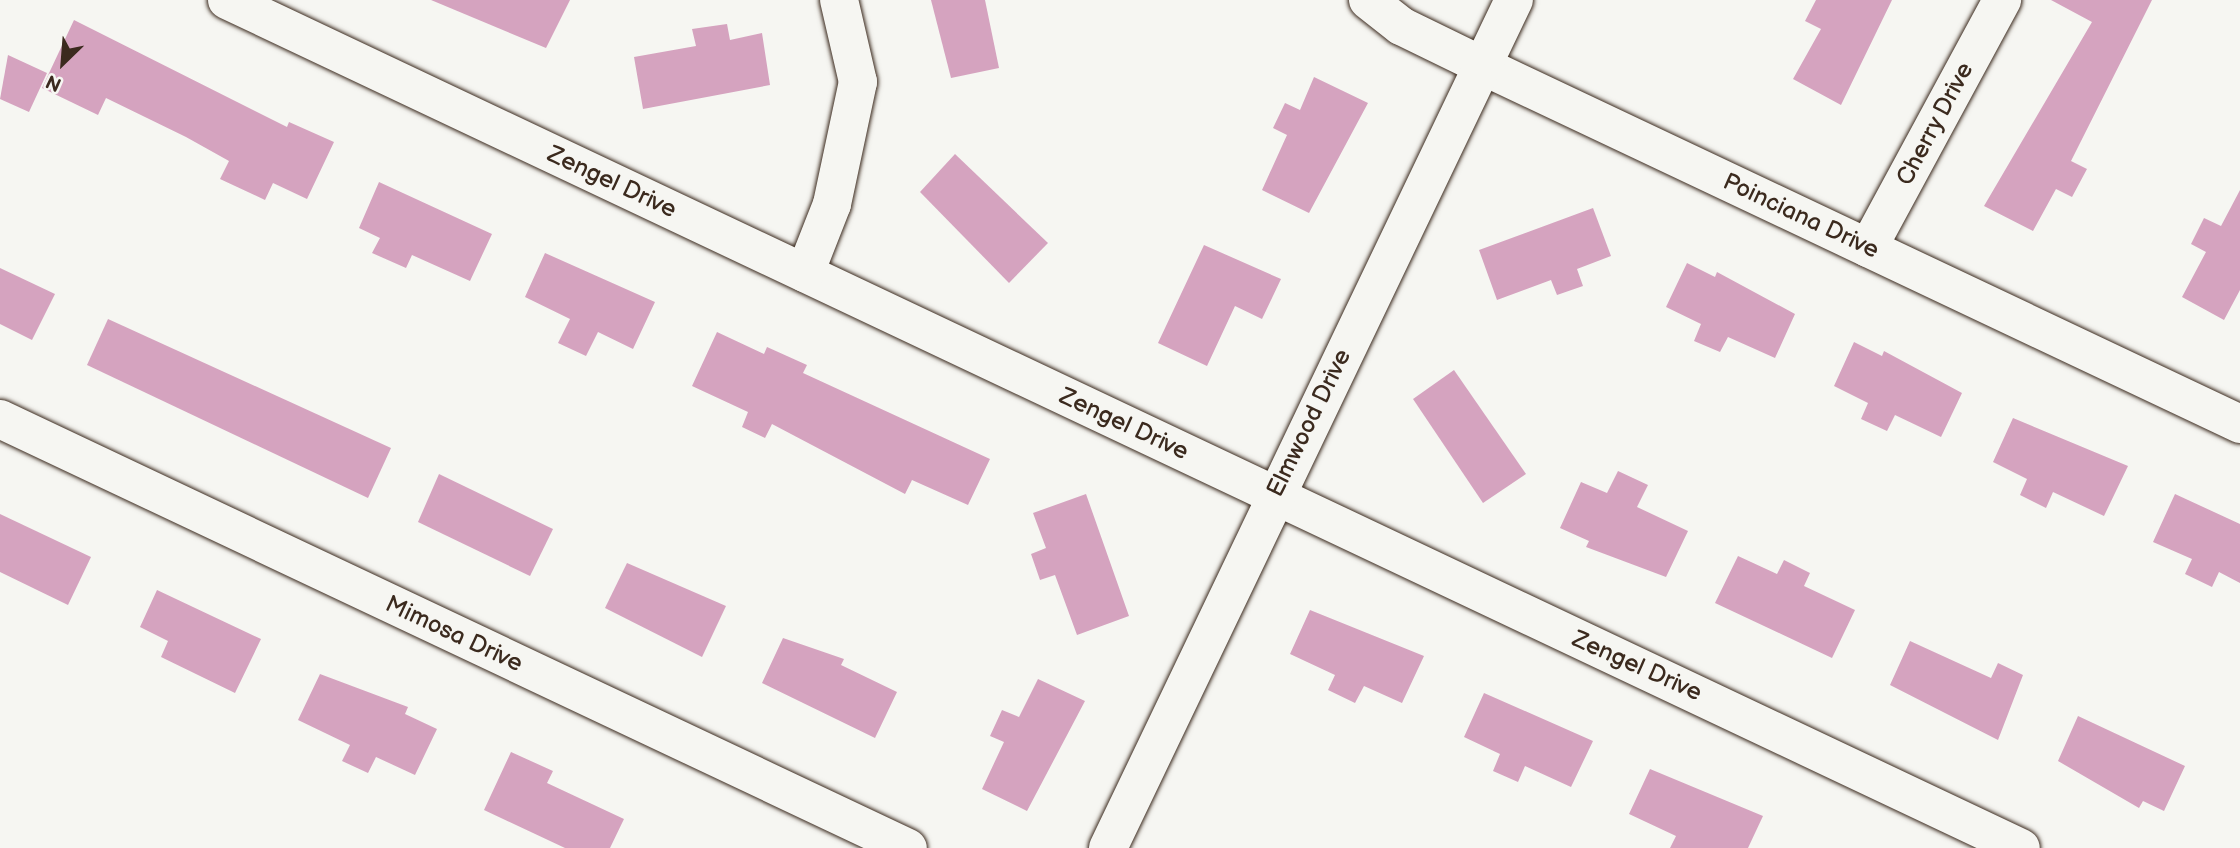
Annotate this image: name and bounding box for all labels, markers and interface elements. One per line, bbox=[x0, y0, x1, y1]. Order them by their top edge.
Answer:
north arrow bbox=[28, 28, 98, 98]
street label: Cherry Drive bbox=[1890, 57, 1980, 191]
text: N bbox=[43, 69, 65, 96]
street label: Zengel Drive bbox=[543, 140, 681, 224]
street label: Poinciana Drive bbox=[1718, 167, 1884, 265]
street label: Elmwood Drive bbox=[1261, 344, 1357, 502]
street label: Zengel Drive bbox=[1055, 382, 1193, 466]
street label: Mimosa Drive bbox=[381, 590, 527, 678]
street label: Zengel Drive bbox=[1568, 625, 1706, 707]

